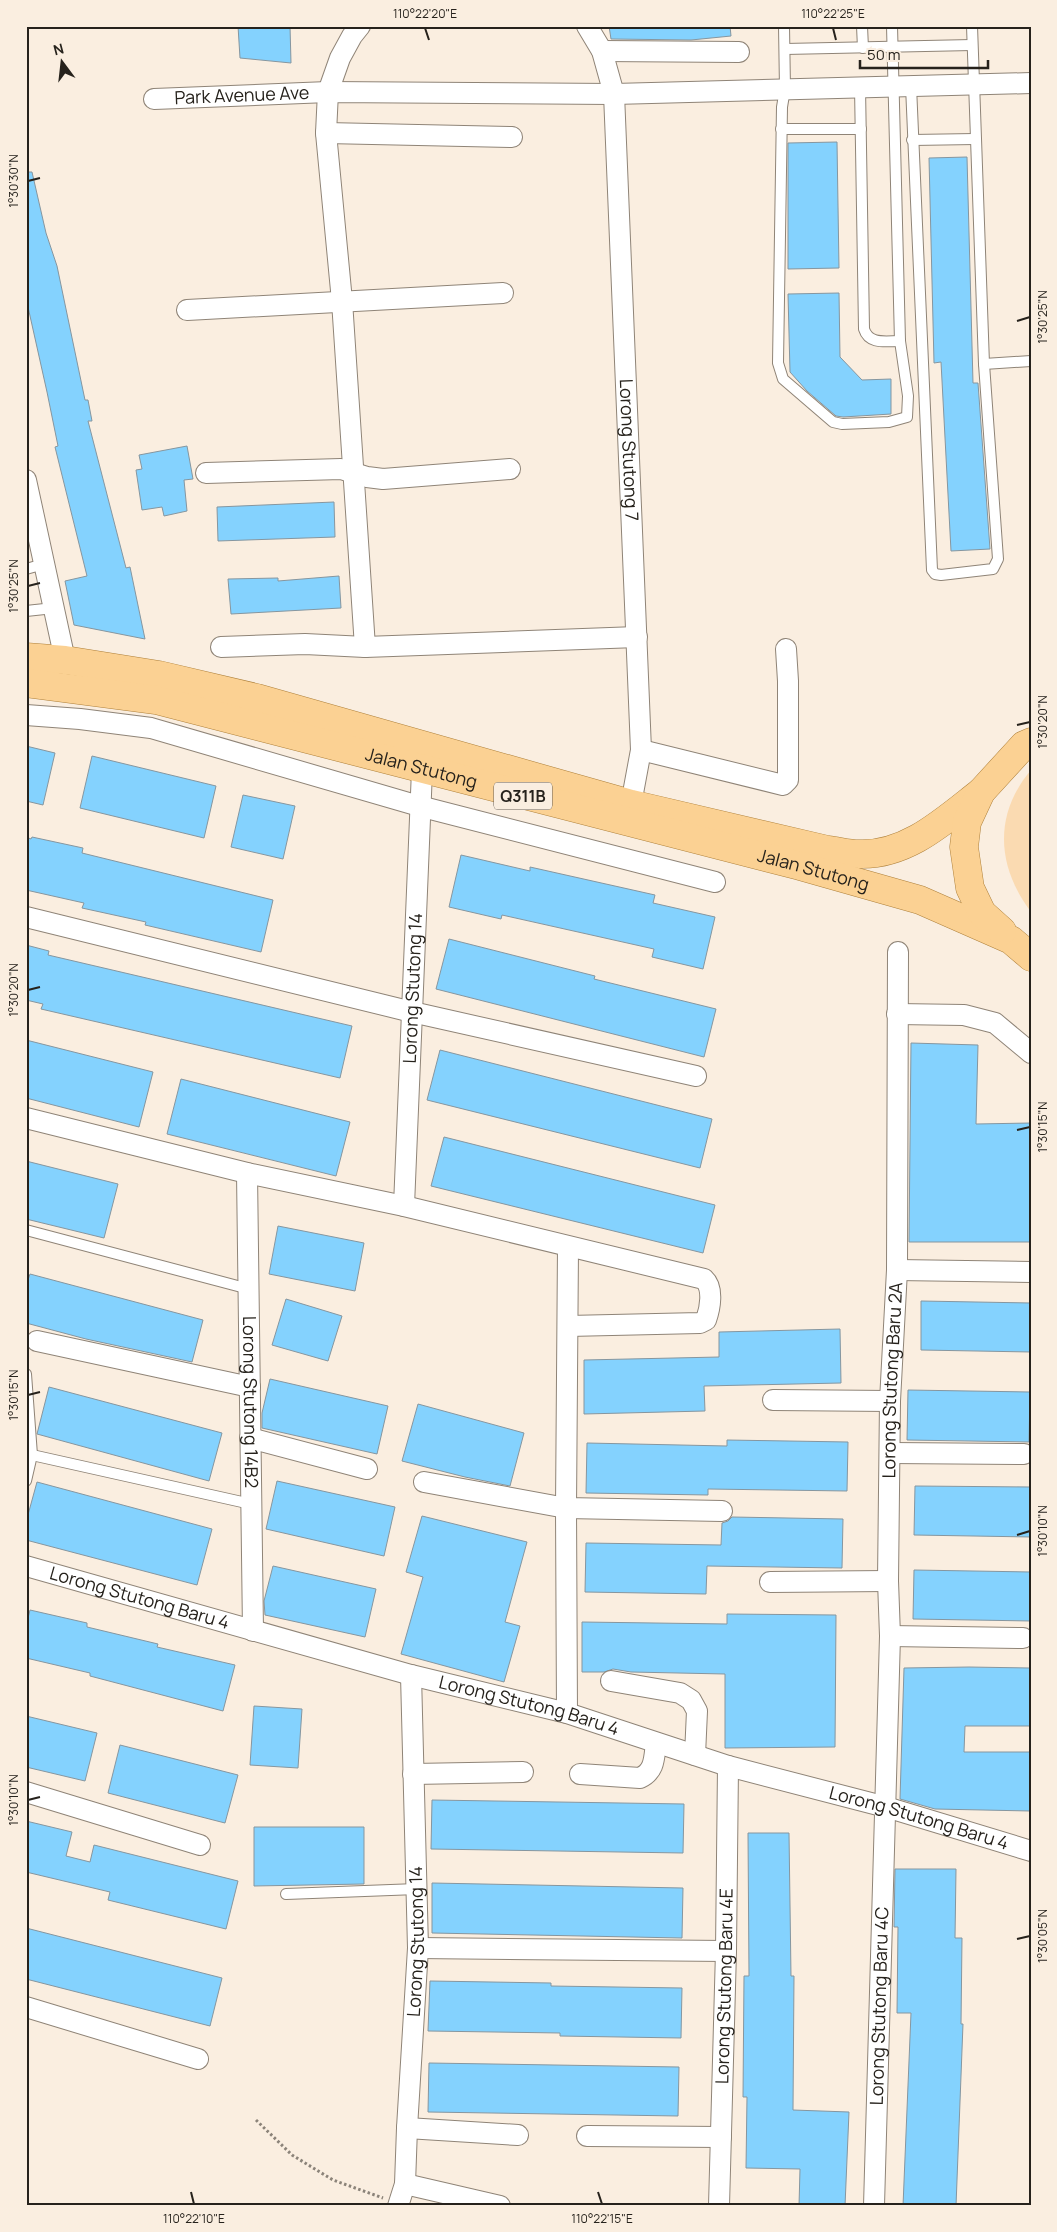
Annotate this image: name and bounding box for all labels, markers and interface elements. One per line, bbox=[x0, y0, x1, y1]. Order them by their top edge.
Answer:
text: 110°22'20"E bbox=[393, 5, 457, 22]
text: 110°22'25"E bbox=[801, 5, 865, 22]
north arrow bbox=[38, 38, 88, 88]
text: N bbox=[51, 38, 66, 59]
scale bar bbox=[860, 38, 987, 70]
text: 50 m bbox=[867, 44, 901, 65]
street label: Park Avenue Ave bbox=[174, 80, 310, 109]
text: 1°30'30"N bbox=[5, 154, 22, 208]
text: 1°30'25"N bbox=[1034, 290, 1051, 344]
street label: Lorong Stutong 7 bbox=[615, 378, 645, 521]
text: 1°30'25"N bbox=[5, 559, 22, 613]
text: 1°30'20"N bbox=[1034, 695, 1051, 749]
street label: Jalan Stutong bbox=[363, 741, 480, 793]
road number: Q311B bbox=[494, 782, 552, 809]
street label: Jalan Stutong bbox=[755, 843, 872, 896]
street label: Lorong Stutong 14 bbox=[397, 912, 427, 1064]
text: 1°30'20"N bbox=[5, 963, 22, 1017]
text: 1°30'15"N bbox=[1034, 1101, 1051, 1153]
street label: Lorong Stutong Baru 2A bbox=[876, 1281, 907, 1479]
street label: Lorong Stutong 14B2 bbox=[238, 1316, 264, 1488]
text: 1°30'15"N bbox=[5, 1369, 22, 1421]
text: 1°30'10"N bbox=[1034, 1505, 1051, 1557]
street label: Lorong Stutong Baru 4 bbox=[47, 1560, 232, 1634]
street label: Lorong Stutong Baru 4 bbox=[437, 1669, 623, 1740]
text: 1°30'10"N bbox=[5, 1774, 22, 1826]
street label: Lorong Stutong Baru 4 bbox=[827, 1780, 1012, 1855]
street label: Lorong Stutong 14 bbox=[401, 1866, 429, 2017]
street label: Lorong Stutong Baru 4E bbox=[709, 1888, 738, 2084]
street label: Lorong Stutong Baru 4C bbox=[864, 1906, 893, 2106]
text: 1°30'05"N bbox=[1034, 1909, 1051, 1963]
text: 110°22'10"E bbox=[163, 2210, 225, 2227]
text: 110°22'15"E bbox=[571, 2210, 633, 2227]

